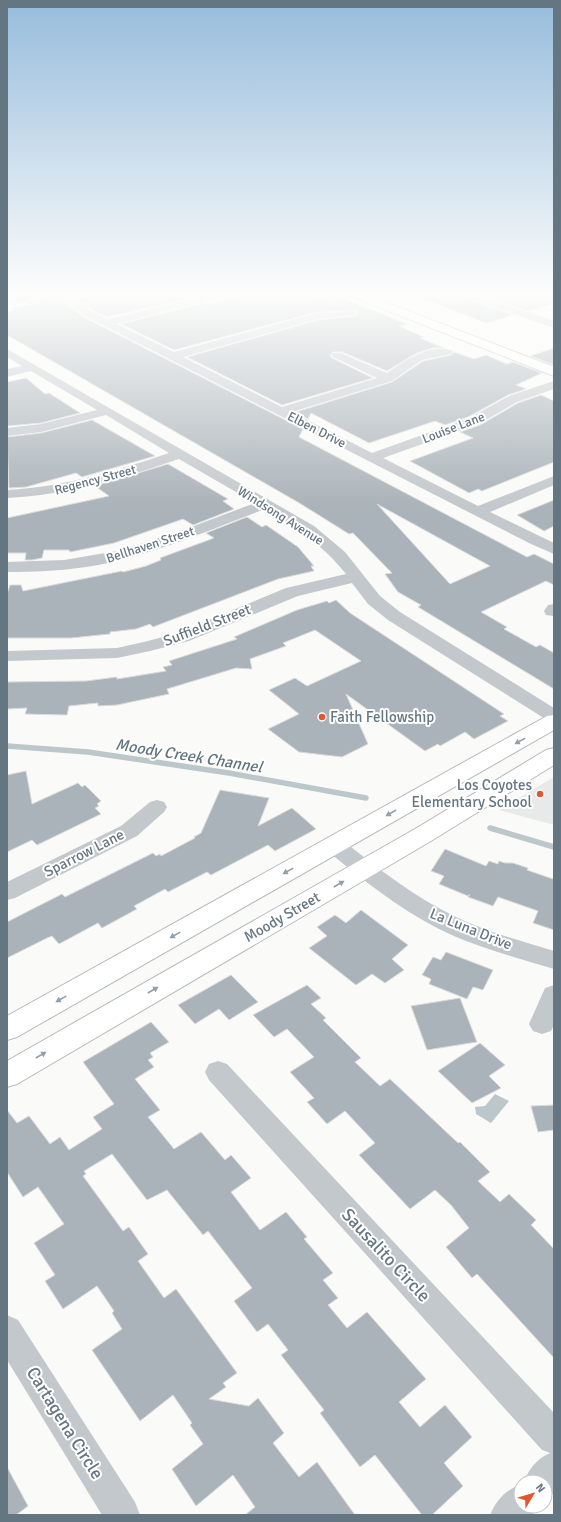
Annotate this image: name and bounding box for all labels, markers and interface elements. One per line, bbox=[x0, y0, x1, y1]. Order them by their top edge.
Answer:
street label: Elben Drive bbox=[285, 408, 349, 451]
street label: Louise Lane bbox=[420, 409, 487, 447]
street label: Regency Street bbox=[53, 461, 138, 499]
street label: Windsong Avenue bbox=[234, 483, 326, 549]
street label: Bellhaven Street bbox=[104, 523, 197, 567]
street label: Suffield Street bbox=[161, 600, 253, 650]
place label: Faith Fellowship bbox=[330, 708, 434, 726]
marker: Faith Fellowship bbox=[317, 712, 327, 722]
water label: Moody Creek Channel bbox=[114, 734, 265, 778]
one-way arrow bbox=[514, 737, 526, 744]
place label: Los Coyotes Elementary School bbox=[411, 776, 532, 811]
marker: Los Coyotes Elementary School bbox=[535, 789, 545, 799]
one-way arrow bbox=[385, 810, 397, 817]
street label: Sparrow Lane bbox=[41, 825, 127, 881]
one-way arrow bbox=[282, 868, 294, 875]
one-way arrow bbox=[333, 880, 345, 887]
street label: Moody Street bbox=[241, 888, 323, 946]
street label: La Luna Drive bbox=[427, 904, 515, 954]
one-way arrow bbox=[169, 932, 181, 938]
one-way arrow bbox=[148, 987, 159, 994]
one-way arrow bbox=[56, 995, 67, 1002]
one-way arrow bbox=[35, 1052, 47, 1059]
street label: Sausalito Circle bbox=[337, 1204, 435, 1306]
street label: Cartagena Circle bbox=[22, 1363, 108, 1483]
north arrow bbox=[513, 1474, 553, 1514]
text: N bbox=[533, 1481, 548, 1495]

